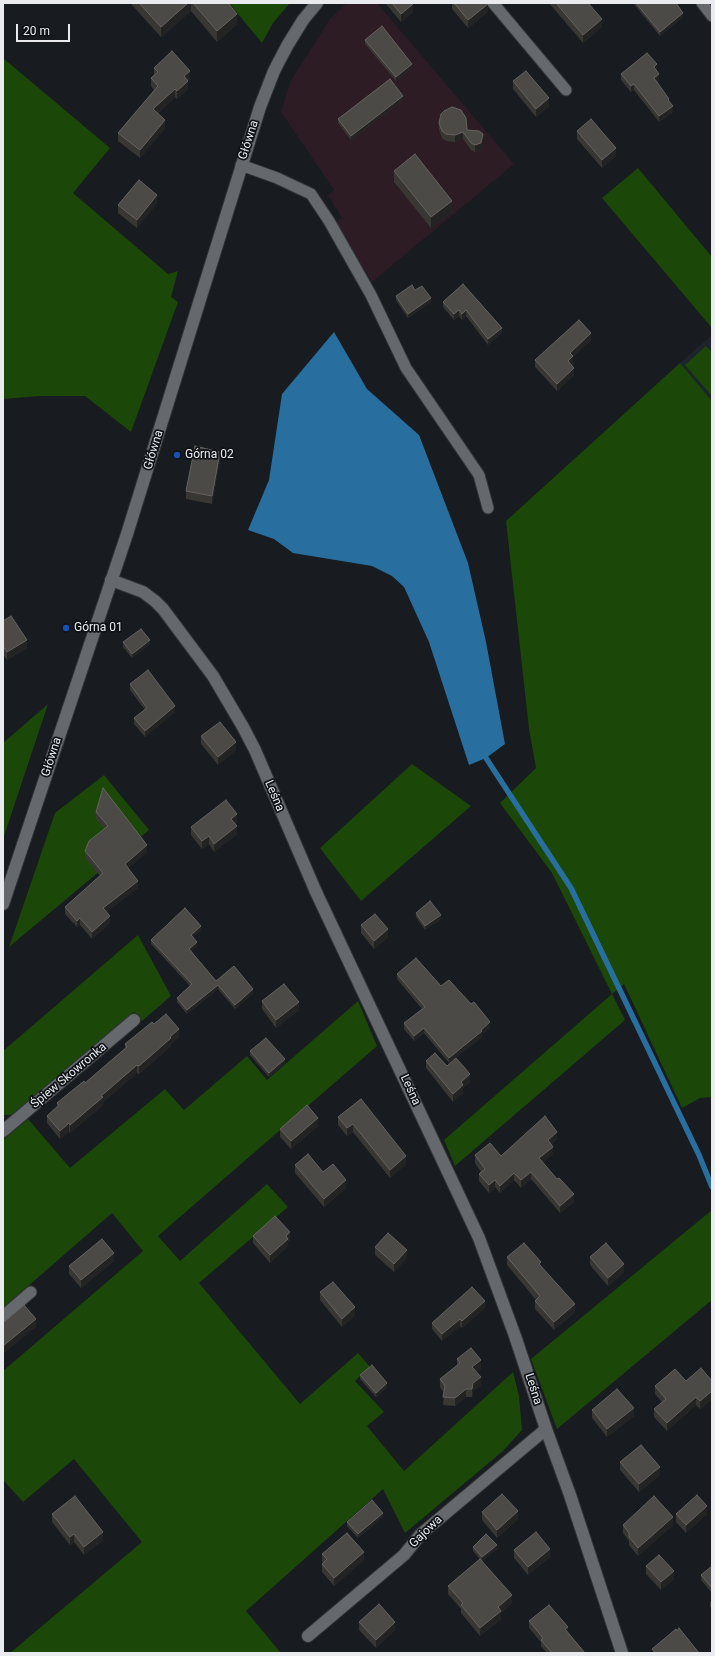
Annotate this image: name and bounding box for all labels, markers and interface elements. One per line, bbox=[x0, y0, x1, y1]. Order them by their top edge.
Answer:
scale bar bbox=[18, 16, 72, 42]
text: 20 m bbox=[23, 24, 50, 38]
street label: Główna bbox=[236, 119, 262, 161]
street label: Główna bbox=[141, 429, 167, 471]
place label: Górna 02 bbox=[185, 448, 234, 462]
marker: Górna 02 bbox=[172, 450, 182, 460]
place label: Górna 01 bbox=[74, 621, 123, 635]
marker: Górna 01 bbox=[61, 623, 71, 633]
street label: Główna bbox=[39, 736, 65, 778]
street label: Leśna bbox=[261, 778, 287, 814]
street label: Śpiew Skowronka bbox=[28, 1040, 110, 1112]
street label: Leśna bbox=[397, 1072, 423, 1108]
street label: Leśna bbox=[521, 1371, 545, 1407]
street label: Gajowa bbox=[407, 1513, 445, 1551]

